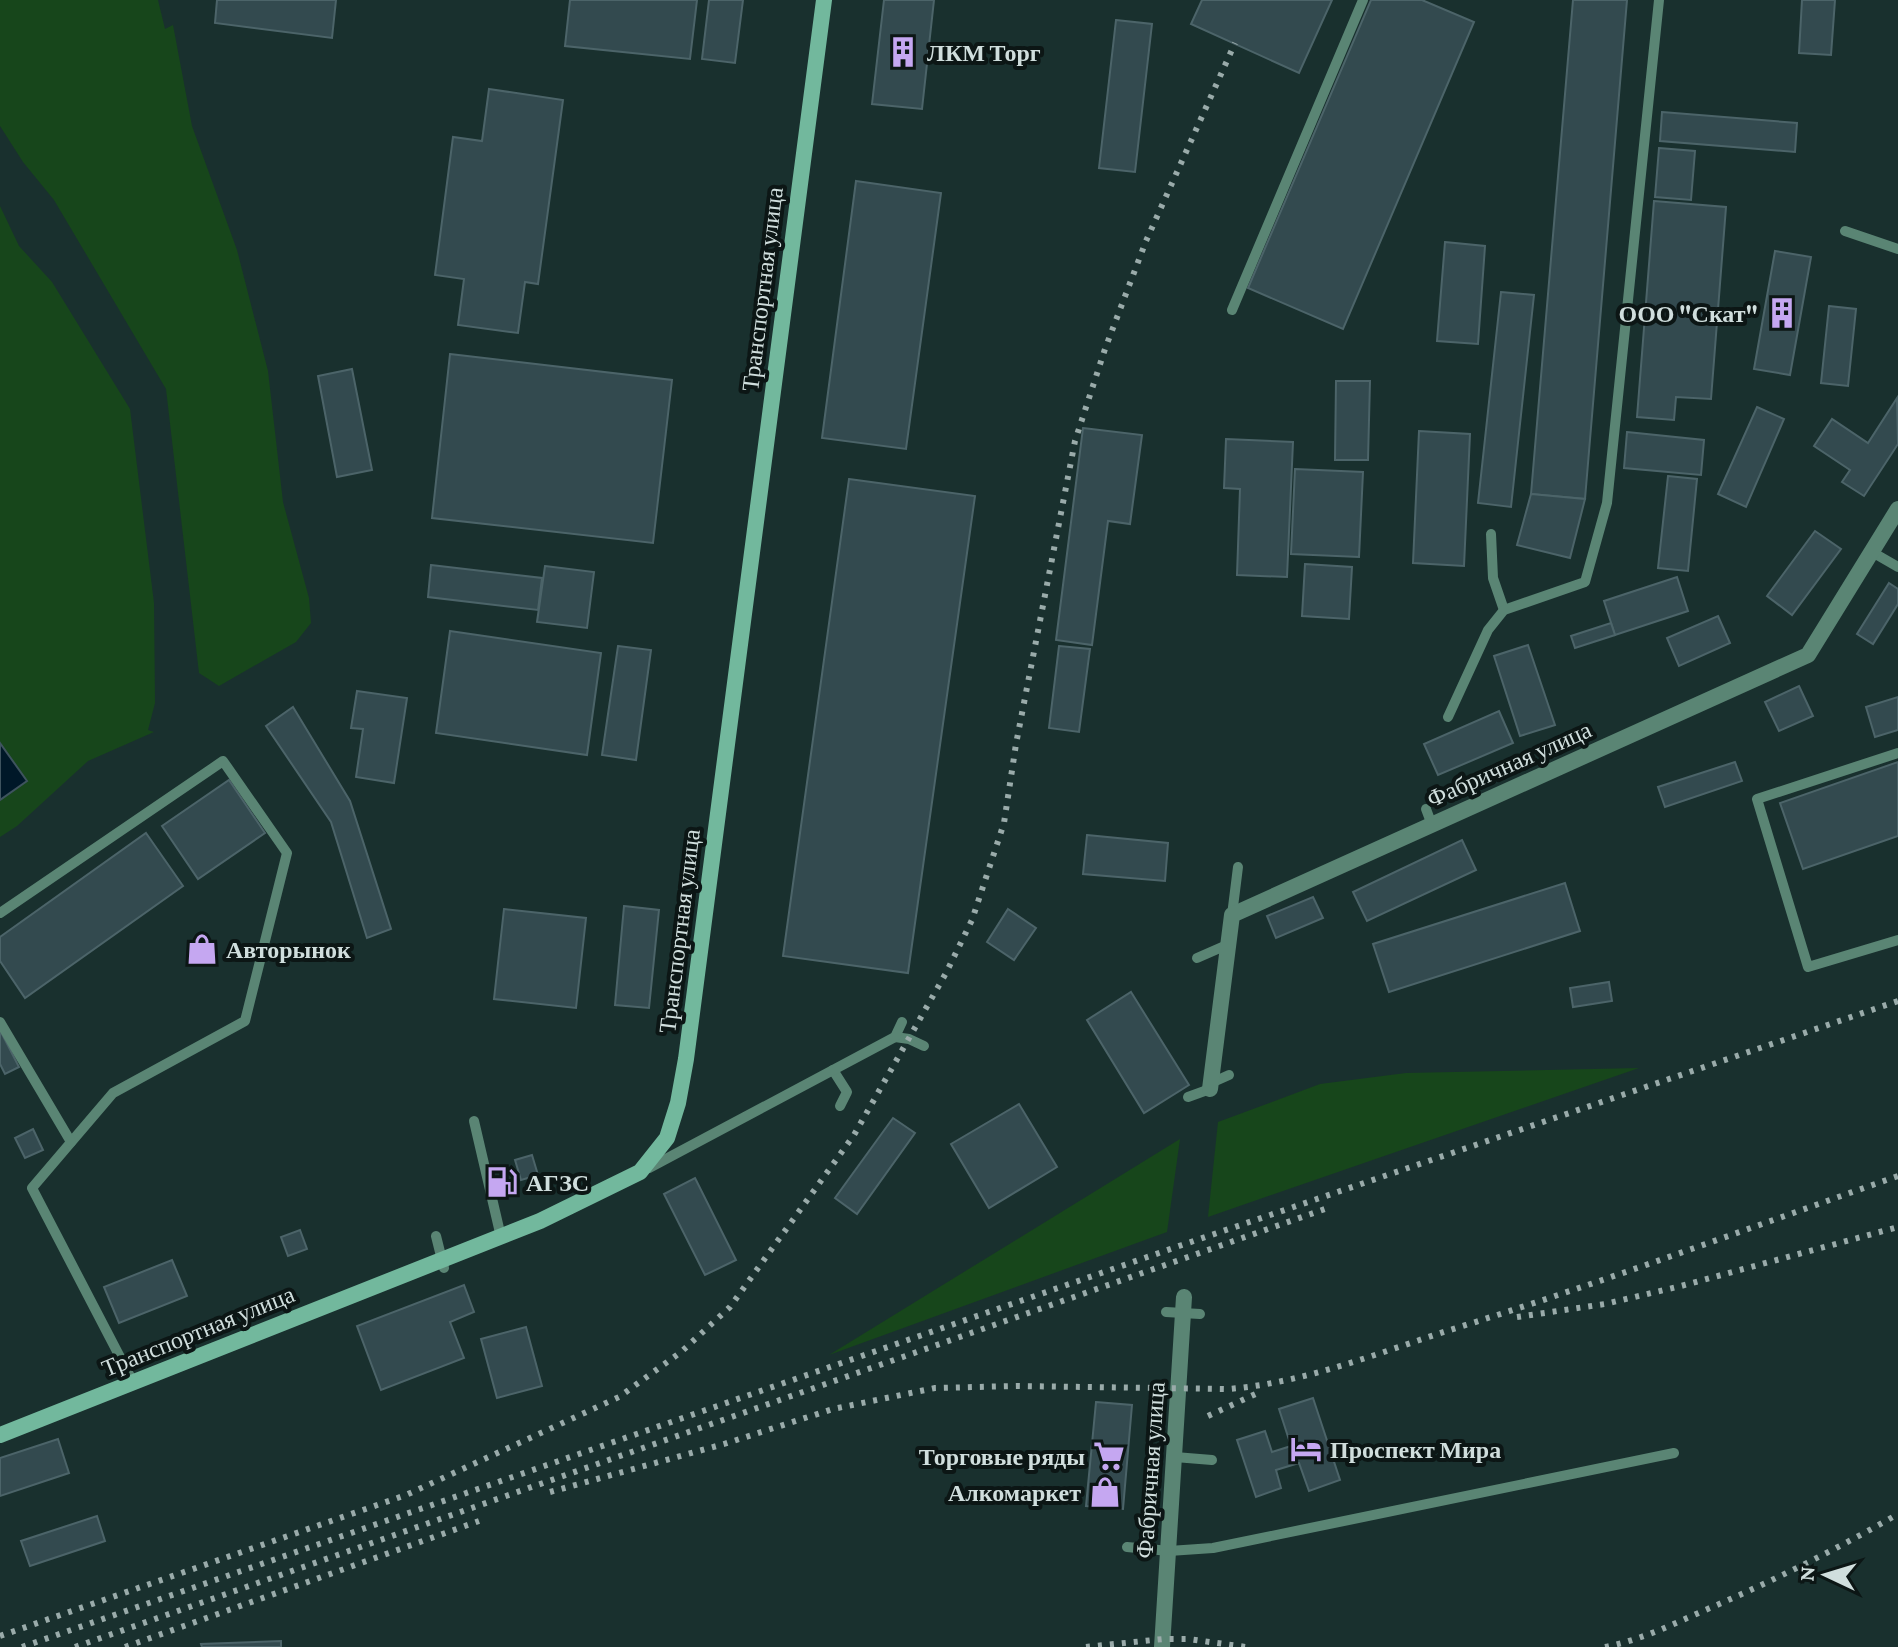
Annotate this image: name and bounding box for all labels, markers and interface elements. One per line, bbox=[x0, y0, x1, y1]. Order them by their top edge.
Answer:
building icon: ЛКМ Торг bbox=[886, 35, 920, 69]
place label: ЛКМ Торг bbox=[927, 39, 1041, 66]
street label: Транспортная улица bbox=[736, 185, 788, 392]
building icon: ООО "Скат" bbox=[1765, 296, 1799, 330]
place label: ООО "Скат" bbox=[1618, 300, 1758, 327]
street label: Фабричная улица bbox=[1423, 716, 1596, 812]
street label: Транспортная улица bbox=[653, 827, 705, 1034]
shop icon: Авторынок bbox=[185, 932, 219, 966]
place label: Авторынок bbox=[226, 936, 351, 963]
fuel station icon: АГЗС bbox=[485, 1165, 519, 1199]
place label: АГЗС bbox=[526, 1169, 589, 1196]
street label: Транспортная улица bbox=[98, 1280, 299, 1382]
street label: Фабричная улица bbox=[1130, 1380, 1170, 1559]
hotel icon: Проспект Мира bbox=[1289, 1432, 1323, 1466]
place label: Проспект Мира bbox=[1330, 1436, 1501, 1463]
supermarket icon: Торговые ряды bbox=[1092, 1439, 1126, 1473]
place label: Торговые ряды bbox=[919, 1443, 1085, 1470]
shop icon: Алкомаркет bbox=[1088, 1475, 1122, 1509]
place label: Алкомаркет bbox=[948, 1479, 1081, 1506]
north arrow bbox=[1786, 1535, 1866, 1615]
text: N bbox=[1794, 1565, 1820, 1582]

